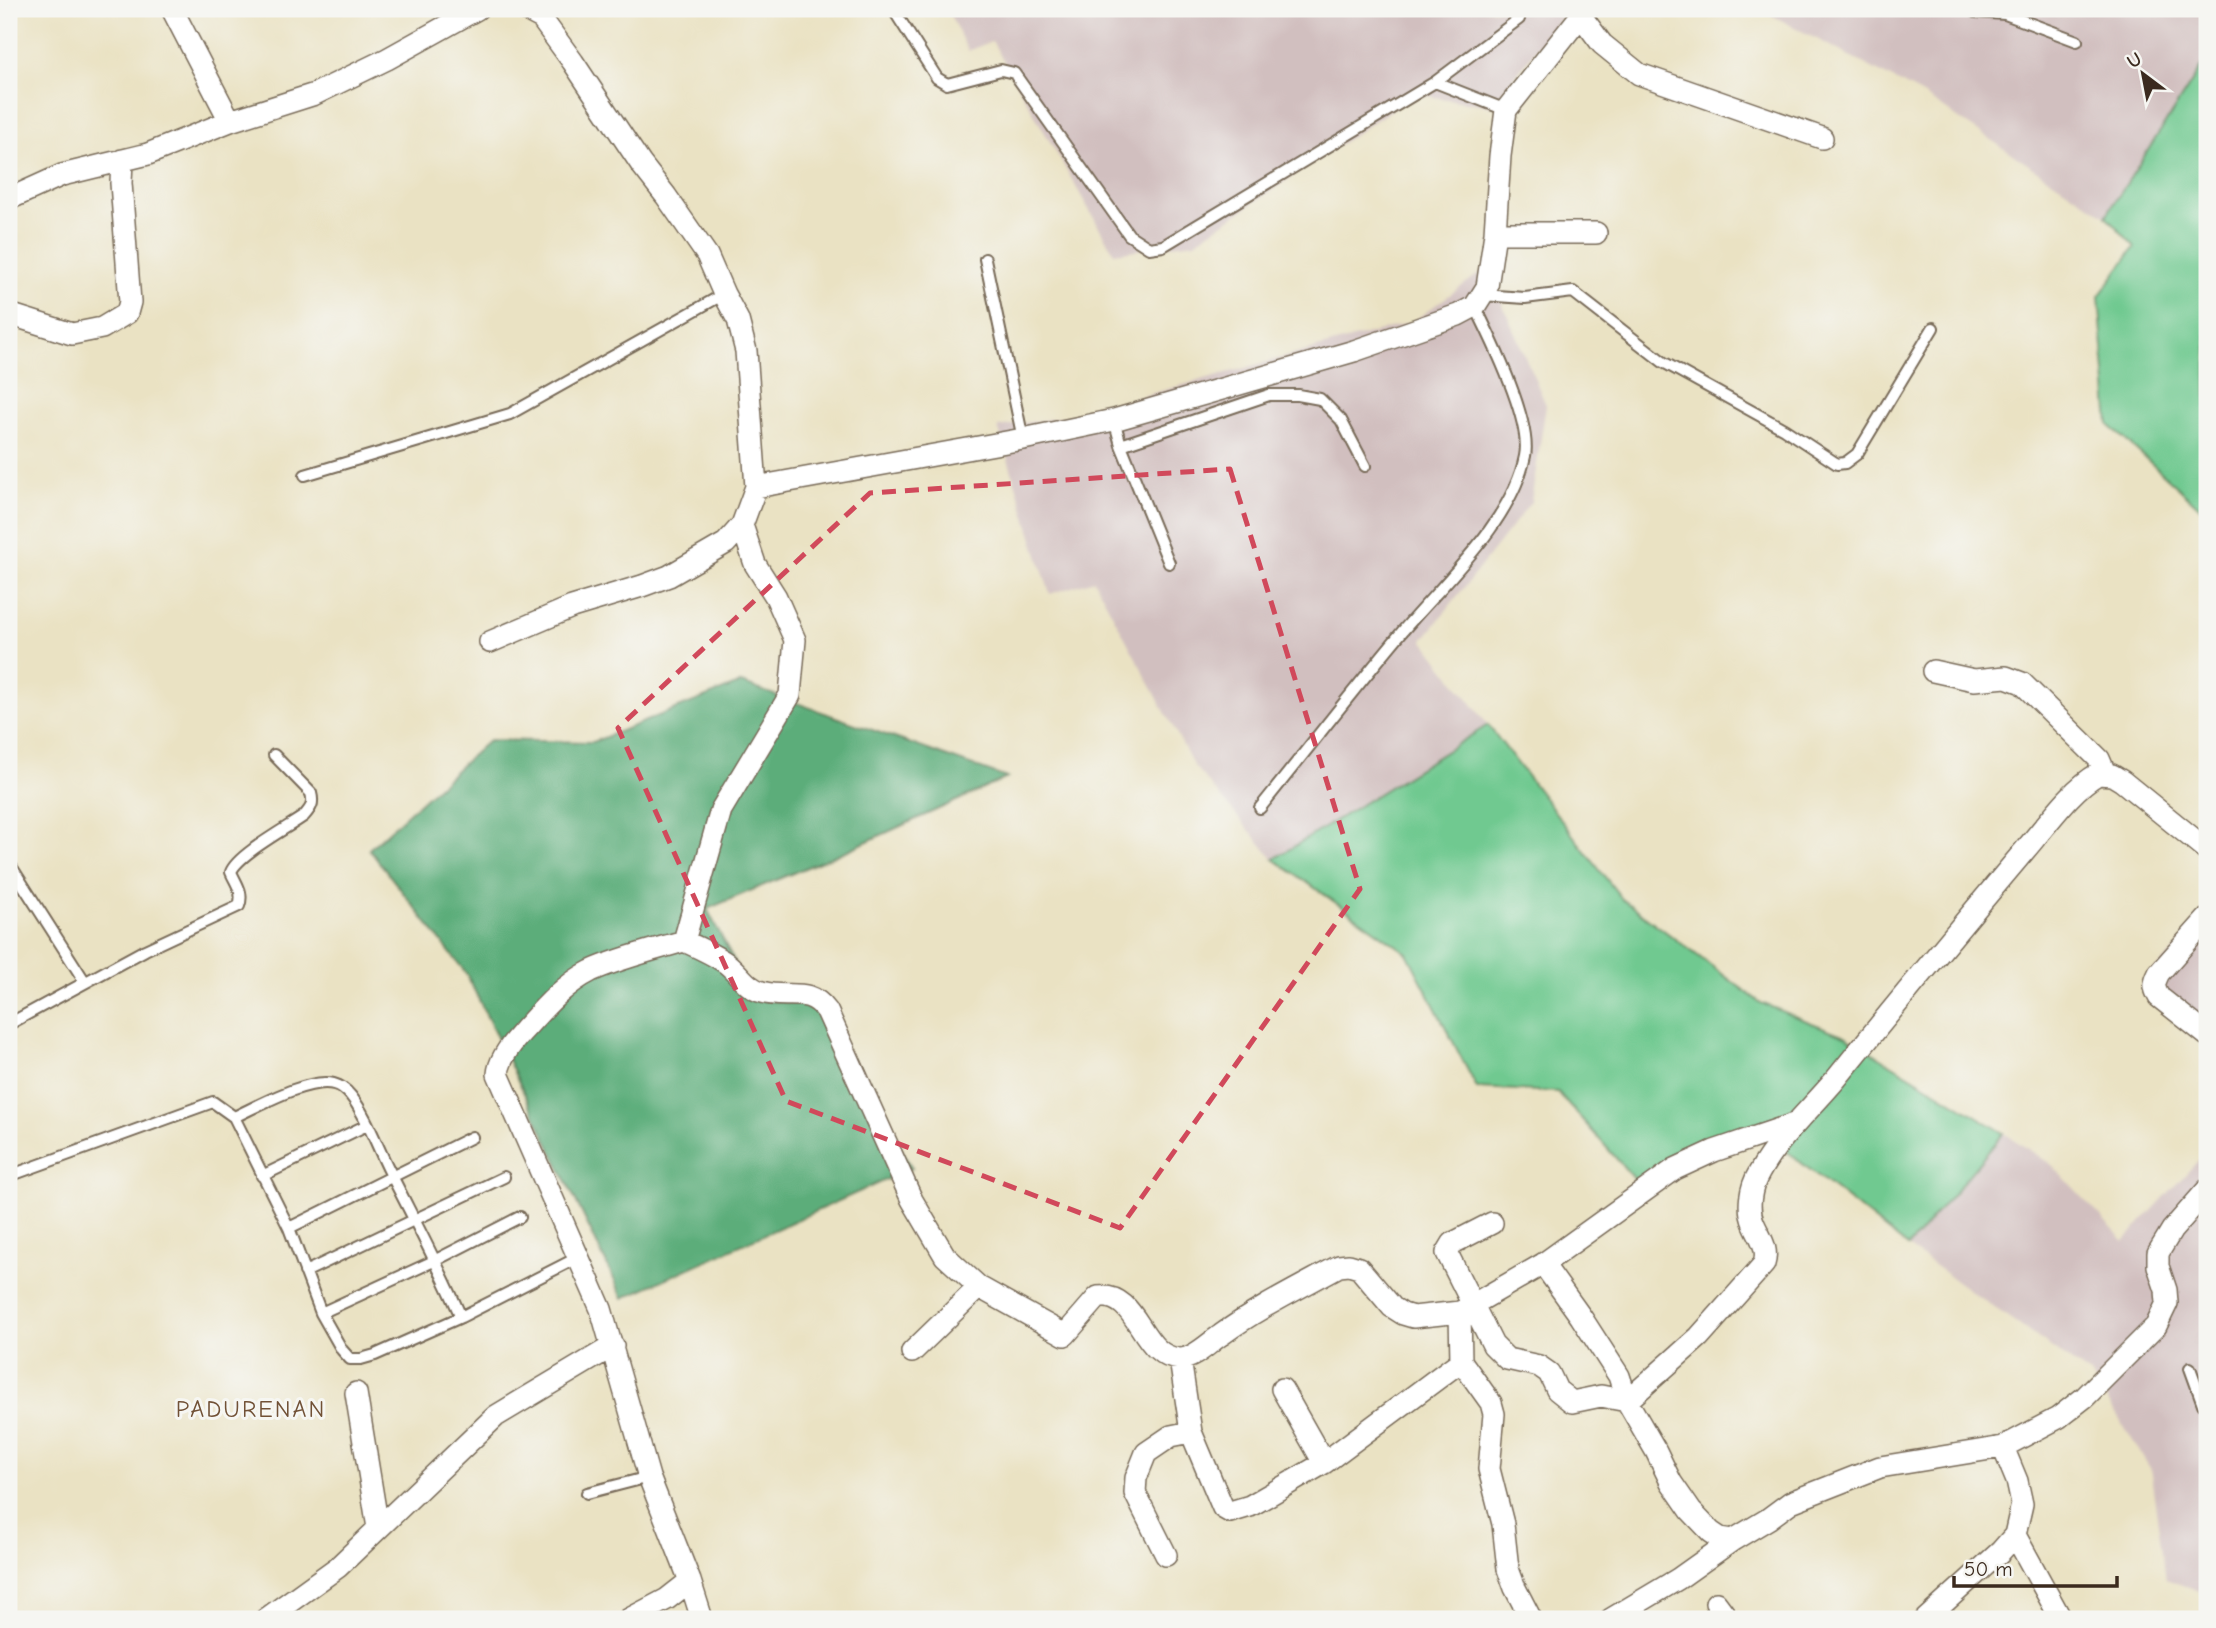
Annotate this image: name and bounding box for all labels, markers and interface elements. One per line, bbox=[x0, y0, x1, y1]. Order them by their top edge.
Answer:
north arrow bbox=[2108, 38, 2178, 108]
text: U bbox=[2123, 48, 2146, 73]
district label: PADURENAN bbox=[176, 1395, 326, 1423]
scale bar bbox=[1954, 1544, 2116, 1588]
text: 50 m bbox=[1964, 1557, 2013, 1581]

